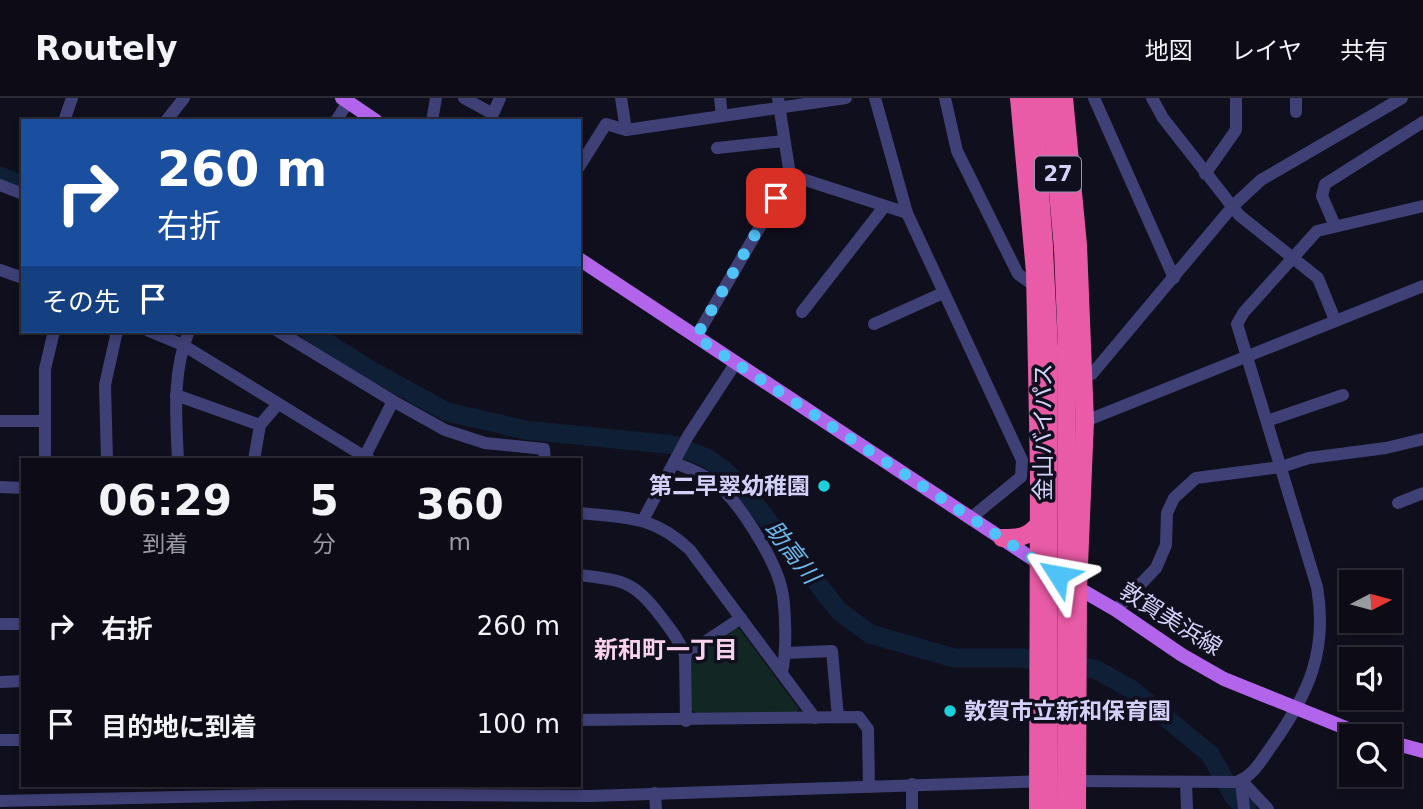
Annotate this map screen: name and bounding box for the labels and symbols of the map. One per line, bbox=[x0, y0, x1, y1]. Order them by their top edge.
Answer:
road number: 27 bbox=[1035, 156, 1081, 192]
pin bbox=[746, 168, 806, 228]
street label: 金山バイパス bbox=[1030, 363, 1056, 501]
place label: 第二早翠幼稚園 bbox=[649, 473, 810, 499]
marker: 第二早翠幼稚園 bbox=[816, 478, 832, 494]
water label: 助高川 bbox=[759, 515, 827, 591]
position arrow bbox=[1021, 538, 1095, 612]
north arrow bbox=[1339, 570, 1402, 634]
street label: 敦賀美浜線 bbox=[1115, 578, 1227, 660]
district label: 新和町一丁目 bbox=[594, 636, 738, 664]
place label: 敦賀市立新和保育園 bbox=[964, 698, 1171, 724]
marker: 敦賀市立新和保育園 bbox=[942, 703, 958, 719]

